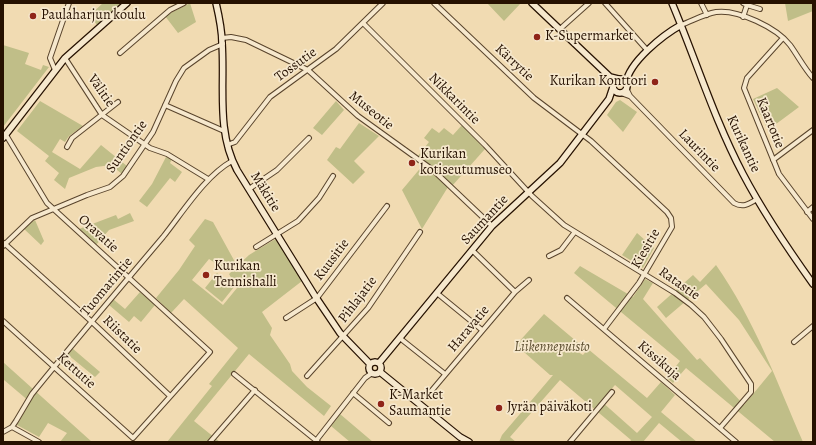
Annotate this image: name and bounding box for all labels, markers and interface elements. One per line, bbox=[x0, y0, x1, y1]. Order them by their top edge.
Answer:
place label: Paulaharjun koulu bbox=[41, 8, 146, 24]
marker: Paulaharjun koulu bbox=[28, 11, 38, 21]
place label: K-Supermarket bbox=[545, 29, 633, 45]
marker: K-Supermarket bbox=[532, 32, 542, 42]
street label: Kärrytie bbox=[491, 41, 537, 85]
street label: Tossutie bbox=[272, 44, 320, 86]
street label: Nikkarintie bbox=[425, 70, 483, 128]
street label: Välitie bbox=[84, 71, 118, 111]
place label: Kurikan Konttori bbox=[549, 74, 647, 90]
marker: Kurikan Konttori bbox=[650, 77, 660, 87]
street label: Museotie bbox=[345, 88, 397, 134]
street label: Kaartotie bbox=[752, 95, 788, 151]
street label: Kurikantie bbox=[722, 113, 764, 175]
street label: Suntiontie bbox=[103, 117, 151, 177]
street label: Laurintie bbox=[675, 126, 723, 176]
place label: Kurikan kotiseutumuseo bbox=[420, 147, 512, 180]
marker: Kurikan kotiseutumuseo bbox=[407, 158, 417, 168]
street label: Mäkitie bbox=[246, 169, 284, 215]
street label: Saumantie bbox=[458, 192, 512, 248]
street label: Oravatie bbox=[74, 212, 122, 256]
street label: Kiesitie bbox=[628, 226, 664, 272]
street label: Kuusitie bbox=[311, 236, 353, 284]
street label: Tuomarintie bbox=[78, 254, 136, 320]
place label: Kurikan Tennishalli bbox=[214, 259, 277, 292]
street label: Ratastie bbox=[655, 264, 703, 304]
marker: Kurikan Tennishalli bbox=[201, 270, 211, 280]
street label: Pihlajatie bbox=[335, 273, 381, 327]
street label: Haravatie bbox=[445, 302, 493, 356]
street label: Riistatie bbox=[99, 312, 145, 358]
street label: Kissikuja bbox=[634, 337, 684, 385]
park label: Liikennepuisto bbox=[514, 340, 590, 356]
street label: Kettutie bbox=[53, 349, 99, 393]
place label: K-Market Saumantie bbox=[389, 388, 451, 420]
marker: K-Market Saumantie bbox=[376, 399, 386, 409]
place label: Jyrän päiväkoti bbox=[507, 400, 592, 416]
marker: Jyrän päiväkoti bbox=[494, 403, 504, 413]

